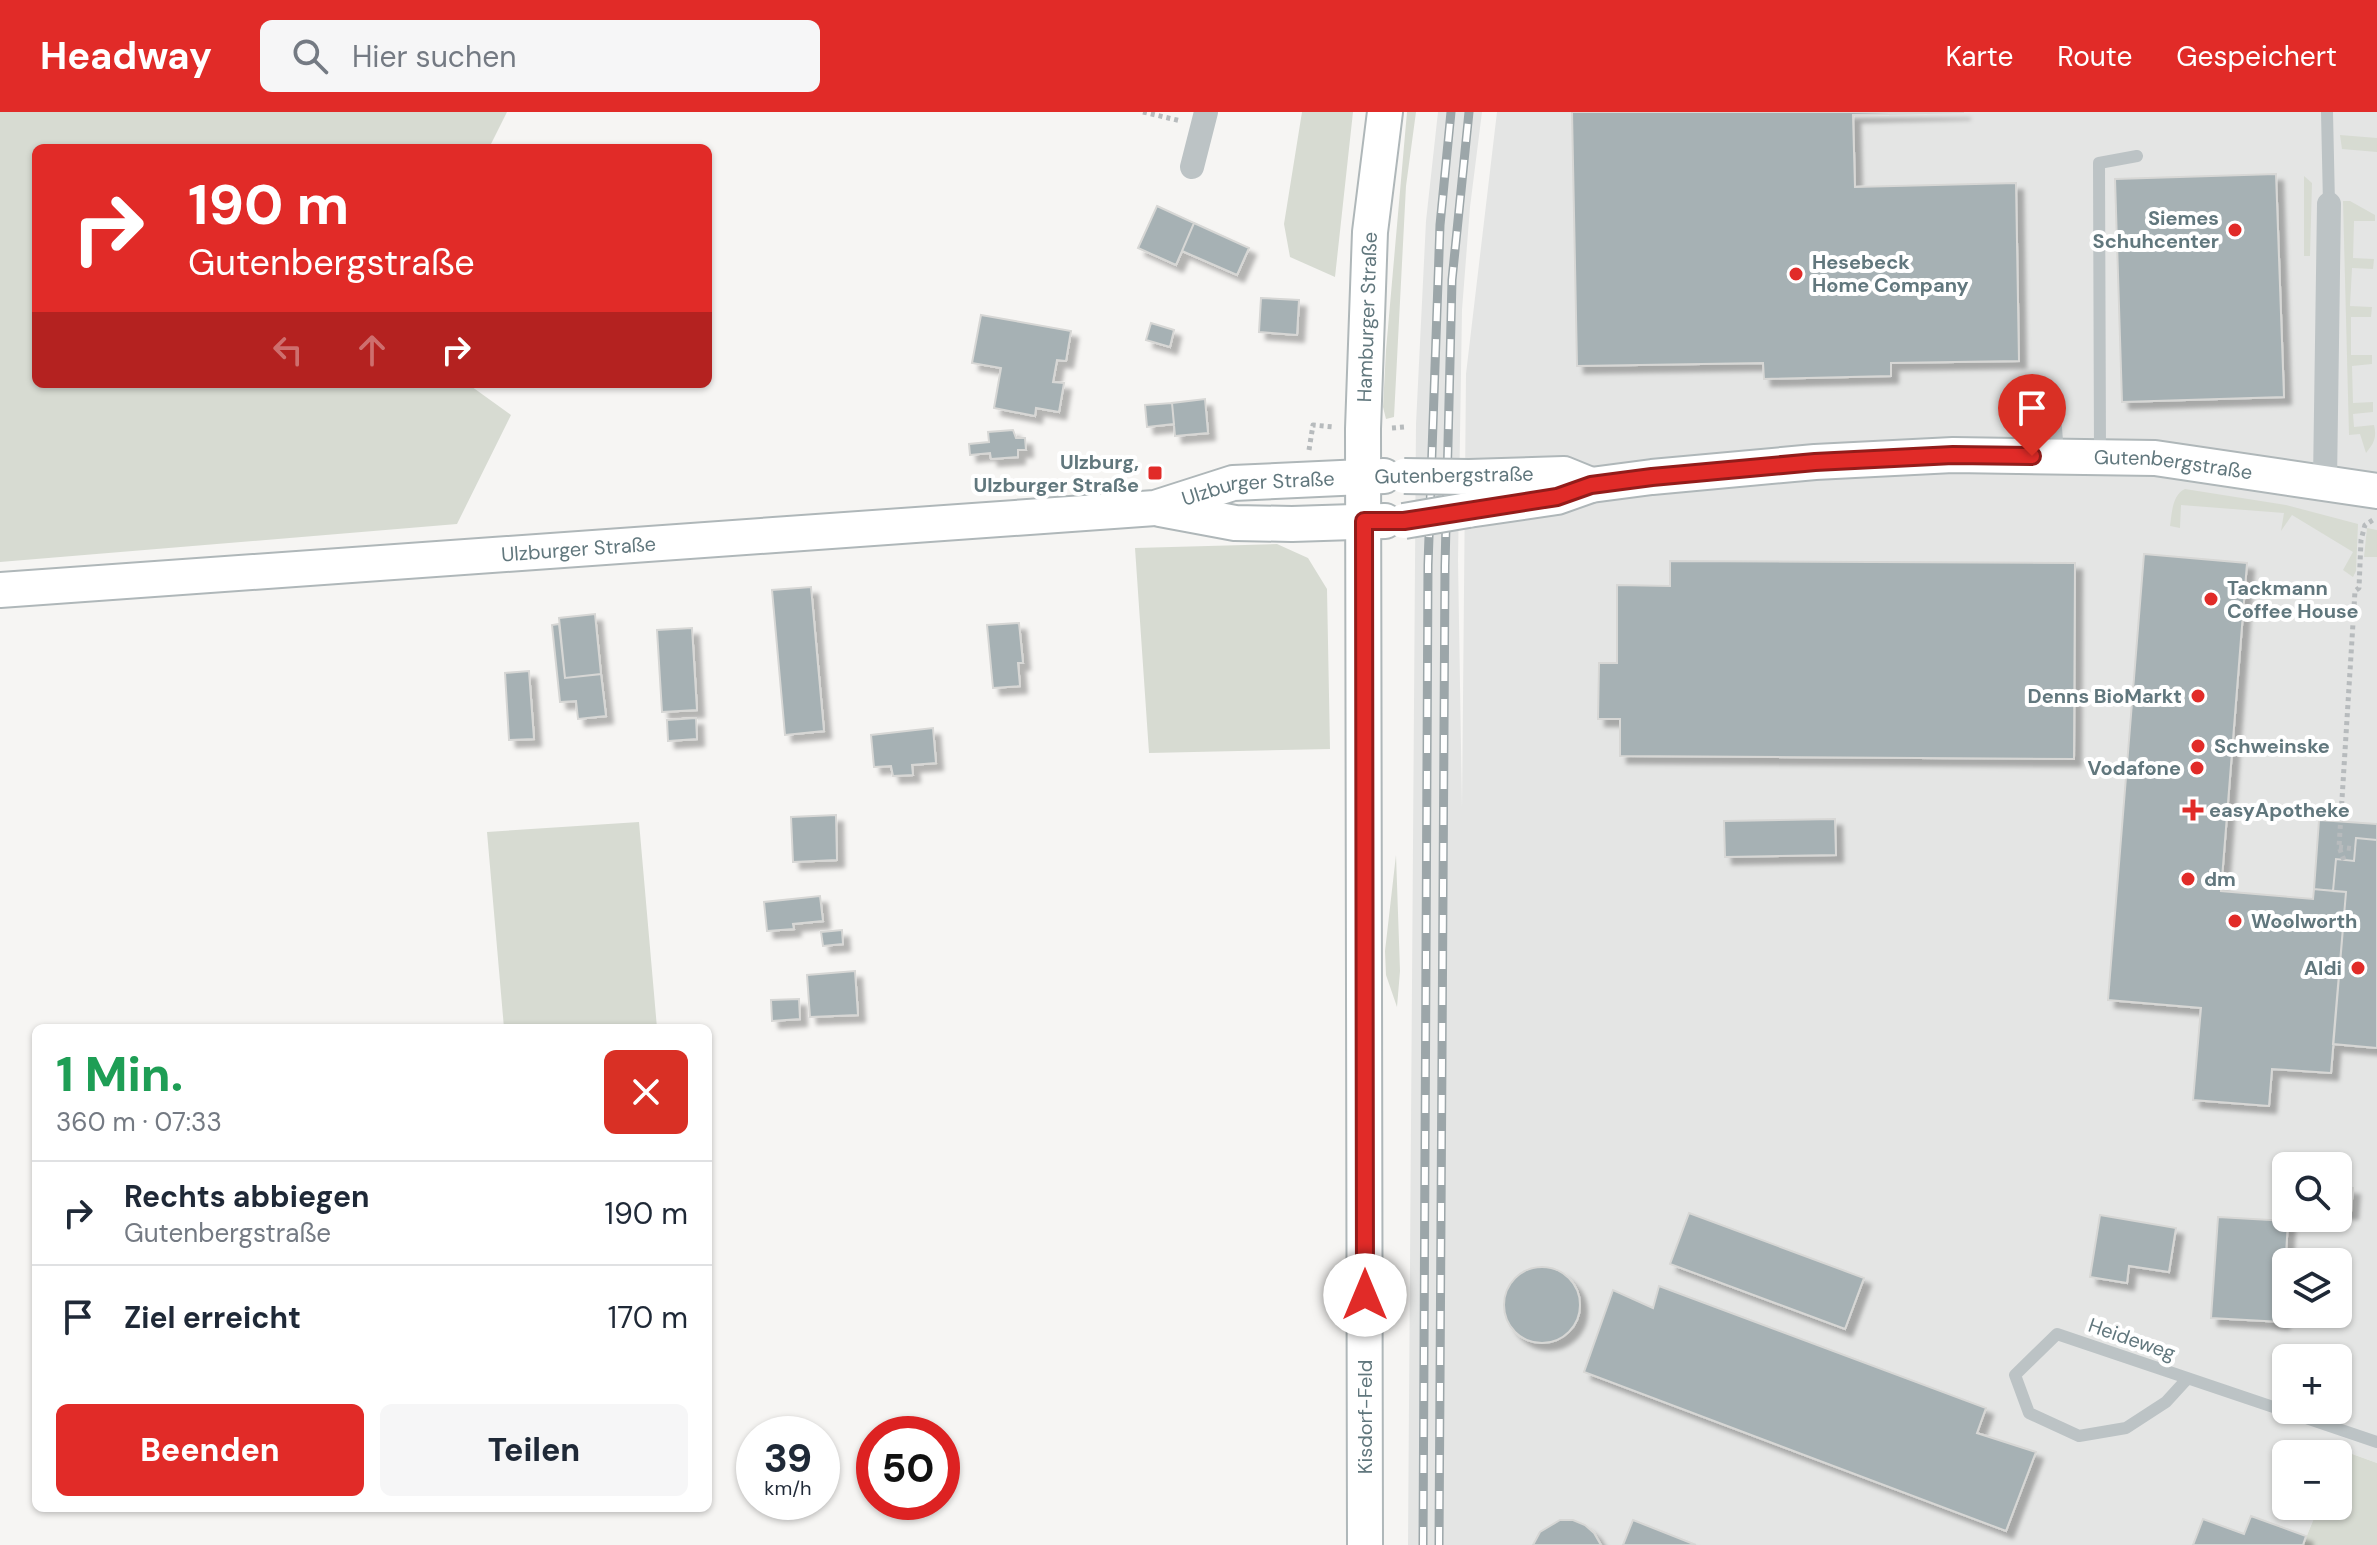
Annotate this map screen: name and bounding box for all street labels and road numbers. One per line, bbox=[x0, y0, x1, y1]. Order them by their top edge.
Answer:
street label: Hamburger Straße bbox=[1351, 231, 1383, 403]
street label: Gutenbergstraße bbox=[2094, 444, 2254, 485]
street label: Gutenbergstraße bbox=[1374, 461, 1534, 489]
street label: Ulzburger Straße bbox=[1178, 465, 1335, 512]
street label: Ulzburger Straße bbox=[500, 530, 657, 567]
street label: Heideweg bbox=[2085, 1312, 2179, 1366]
street label: Kisdorf-Feld bbox=[1352, 1360, 1378, 1474]

